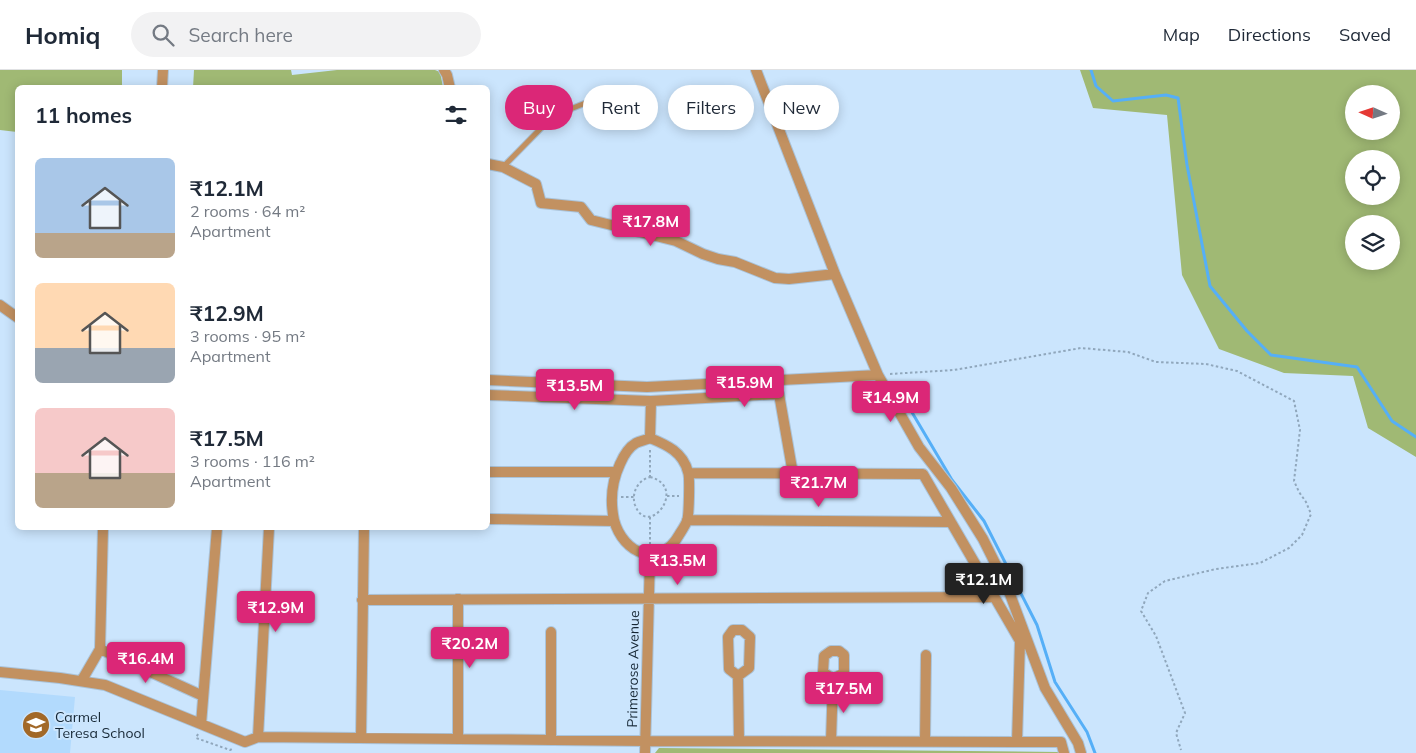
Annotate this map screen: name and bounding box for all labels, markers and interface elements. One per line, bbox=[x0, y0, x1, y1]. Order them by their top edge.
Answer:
search box bbox=[131, 12, 481, 57]
text: Homiq bbox=[25, 20, 101, 50]
icon: search bbox=[149, 21, 177, 49]
text: Search here bbox=[189, 23, 293, 47]
text: Map bbox=[1163, 23, 1200, 46]
text: Directions bbox=[1228, 23, 1311, 46]
text: Saved bbox=[1339, 23, 1391, 46]
chip: Buy bbox=[505, 85, 573, 130]
chip: Rent bbox=[583, 85, 658, 130]
chip: Filters bbox=[668, 85, 754, 130]
chip: New bbox=[764, 85, 839, 130]
north arrow bbox=[1345, 85, 1400, 140]
map controls bbox=[1345, 85, 1400, 270]
icon: filters bbox=[442, 101, 470, 129]
text: 11 homes bbox=[35, 102, 132, 128]
button: locate bbox=[1345, 150, 1400, 205]
text: ₹12.1M bbox=[190, 175, 264, 201]
icon: home bbox=[75, 178, 135, 238]
text: 2 rooms · 64 m² bbox=[190, 201, 305, 221]
pin: ₹17.8M bbox=[610, 204, 692, 247]
text: ₹17.8M bbox=[623, 211, 679, 231]
button: layers bbox=[1345, 215, 1400, 270]
text: Apartment bbox=[190, 221, 271, 241]
text: ₹12.9M bbox=[190, 300, 264, 326]
icon: home bbox=[75, 303, 135, 363]
text: 3 rooms · 95 m² bbox=[190, 326, 305, 346]
text: Apartment bbox=[190, 346, 271, 366]
pin: ₹15.9M bbox=[704, 366, 786, 408]
pin: ₹13.5M bbox=[534, 368, 616, 411]
text: ₹15.9M bbox=[717, 372, 773, 392]
text: ₹13.5M bbox=[547, 375, 603, 395]
pin: ₹14.9M bbox=[850, 380, 932, 423]
text: ₹14.9M bbox=[863, 387, 919, 407]
text: ₹17.5M bbox=[190, 425, 264, 451]
icon: home bbox=[75, 428, 135, 488]
text: 3 rooms · 116 m² bbox=[190, 451, 315, 471]
pin: ₹21.7M bbox=[778, 466, 860, 508]
text: Apartment bbox=[190, 471, 271, 491]
text: ₹21.7M bbox=[791, 472, 847, 492]
pin: ₹13.5M bbox=[637, 544, 719, 586]
text: ₹13.5M bbox=[650, 550, 706, 570]
pin: ₹12.1M bbox=[943, 562, 1025, 605]
text: ₹12.1M bbox=[956, 569, 1012, 589]
pin: ₹12.9M bbox=[235, 590, 317, 633]
text: ₹12.9M bbox=[248, 597, 304, 617]
street label: Primerose Avenue bbox=[623, 610, 643, 728]
pin: ₹20.2M bbox=[429, 626, 511, 669]
text: ₹20.2M bbox=[442, 633, 498, 653]
pin: ₹16.4M bbox=[105, 642, 187, 684]
text: ₹16.4M bbox=[118, 648, 174, 668]
pin: ₹17.5M bbox=[803, 672, 885, 714]
text: ₹17.5M bbox=[816, 678, 872, 698]
place label: Carmel Teresa School bbox=[55, 708, 145, 742]
school or university icon: Carmel Teresa School bbox=[21, 710, 51, 740]

